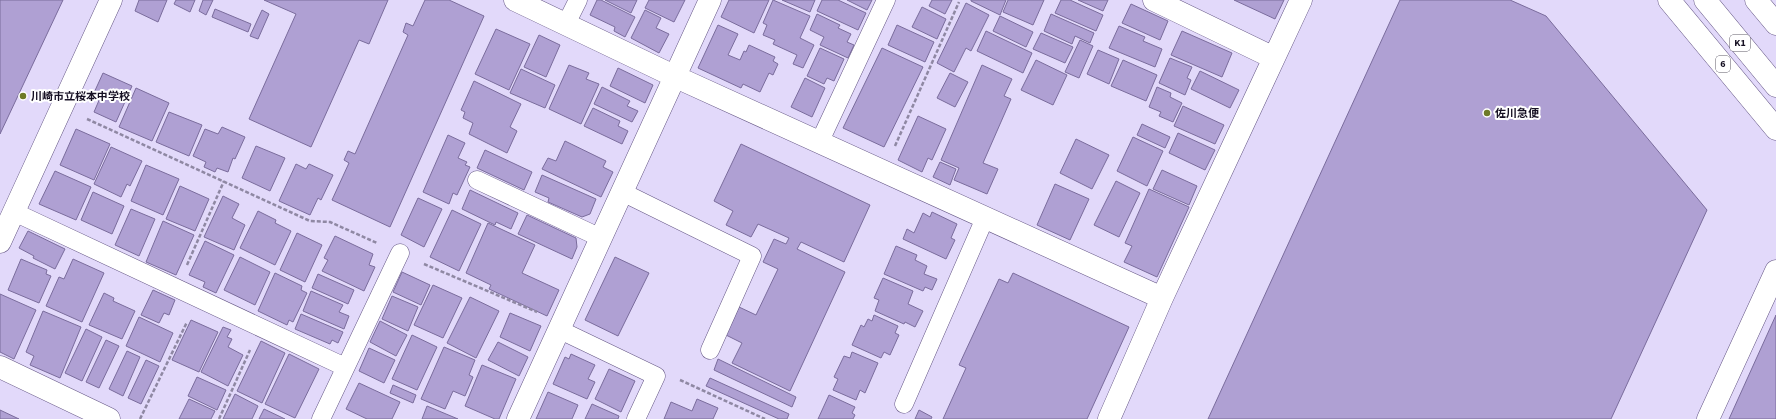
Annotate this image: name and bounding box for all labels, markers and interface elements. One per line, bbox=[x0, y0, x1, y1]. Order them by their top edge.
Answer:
road number: K1 bbox=[1730, 35, 1750, 51]
road number: 6 bbox=[1716, 56, 1730, 72]
place label: 川崎市立桜本中学校 bbox=[31, 89, 130, 104]
marker: 川崎市立桜本中学校 bbox=[18, 91, 28, 101]
place label: 佐川急便 bbox=[1495, 106, 1540, 121]
marker: 佐川急便 bbox=[1482, 108, 1492, 118]

